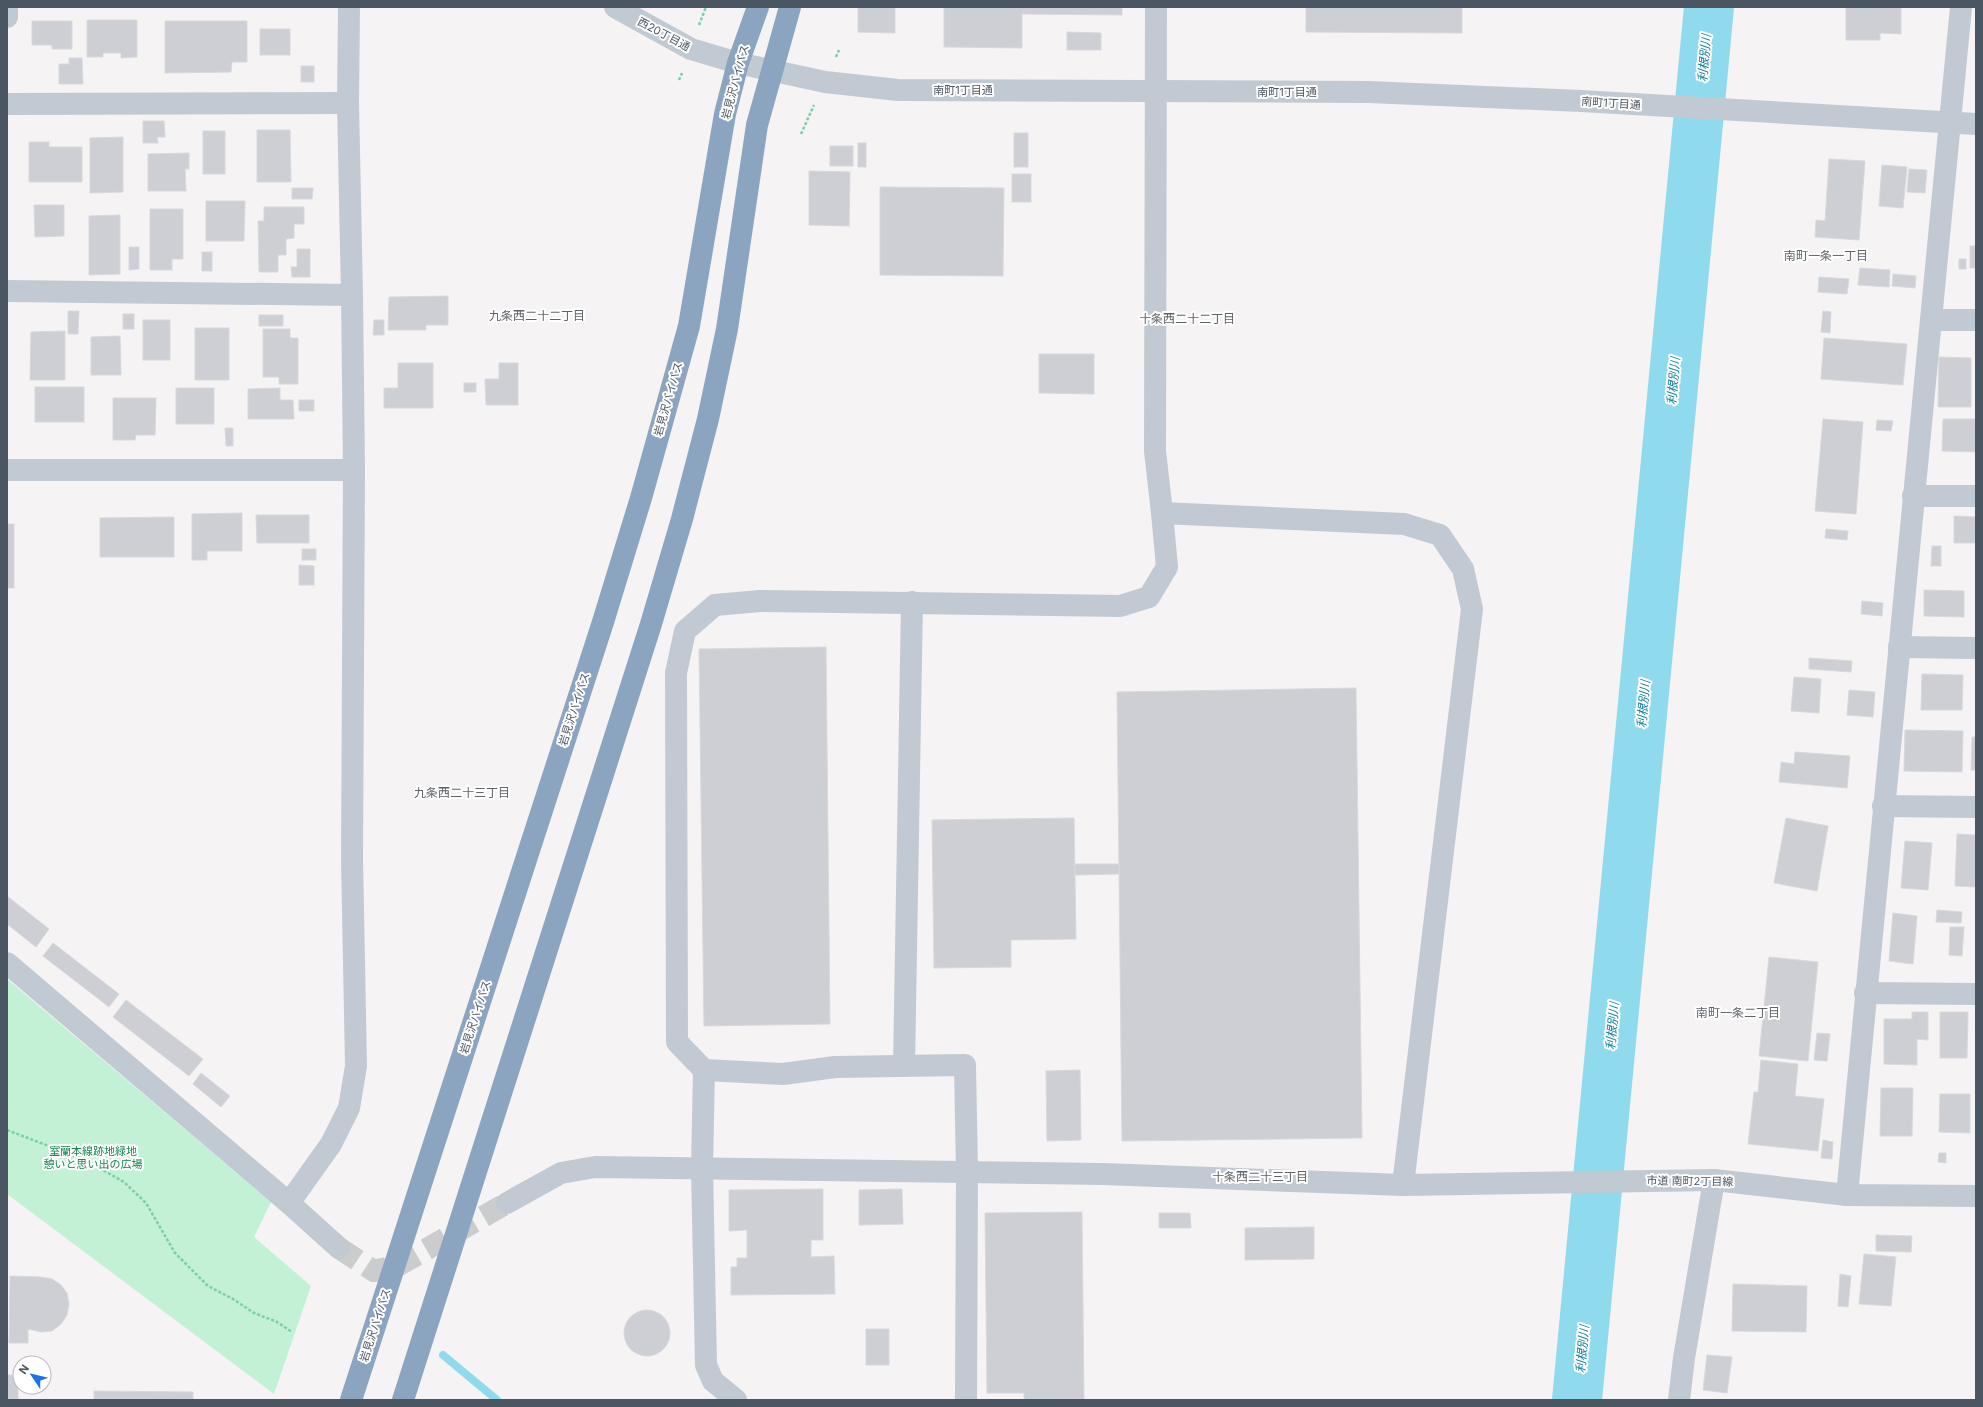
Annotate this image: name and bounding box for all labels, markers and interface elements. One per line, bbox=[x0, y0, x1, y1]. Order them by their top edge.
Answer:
street label: 西20丁目通 bbox=[635, 14, 693, 54]
water label: 利根別川 bbox=[1694, 31, 1714, 83]
street label: 岩見沢バイパス bbox=[718, 43, 752, 121]
street label: 南町1丁目通 bbox=[933, 83, 993, 97]
street label: 南町1丁目通 bbox=[1257, 85, 1317, 99]
street label: 南町1丁目通 bbox=[1581, 94, 1641, 112]
district label: 南町一条一丁目 bbox=[1784, 248, 1868, 263]
district label: 九条西二十二丁目 bbox=[489, 308, 585, 323]
district label: 十条西二十二丁目 bbox=[1139, 311, 1235, 326]
water label: 利根別川 bbox=[1663, 354, 1683, 406]
street label: 岩見沢バイパス bbox=[651, 360, 685, 438]
street label: 岩見沢バイパス bbox=[555, 670, 593, 748]
water label: 利根別川 bbox=[1633, 677, 1653, 729]
district label: 九条西二十三丁目 bbox=[414, 785, 510, 800]
street label: 岩見沢バイパス bbox=[456, 978, 494, 1056]
water label: 利根別川 bbox=[1602, 999, 1622, 1051]
district label: 南町一条二丁目 bbox=[1696, 1005, 1780, 1020]
park label: 室蘭本線跡地緑地 憩いと思い出の広場 bbox=[44, 1144, 143, 1171]
district label: 十条西二十三丁目 bbox=[1212, 1169, 1308, 1184]
street label: 市道 南町2丁目線 bbox=[1646, 1173, 1734, 1189]
street label: 岩見沢バイパス bbox=[356, 1286, 394, 1364]
water label: 利根別川 bbox=[1572, 1322, 1592, 1374]
north arrow bbox=[12, 1355, 52, 1395]
text: N bbox=[16, 1362, 32, 1377]

